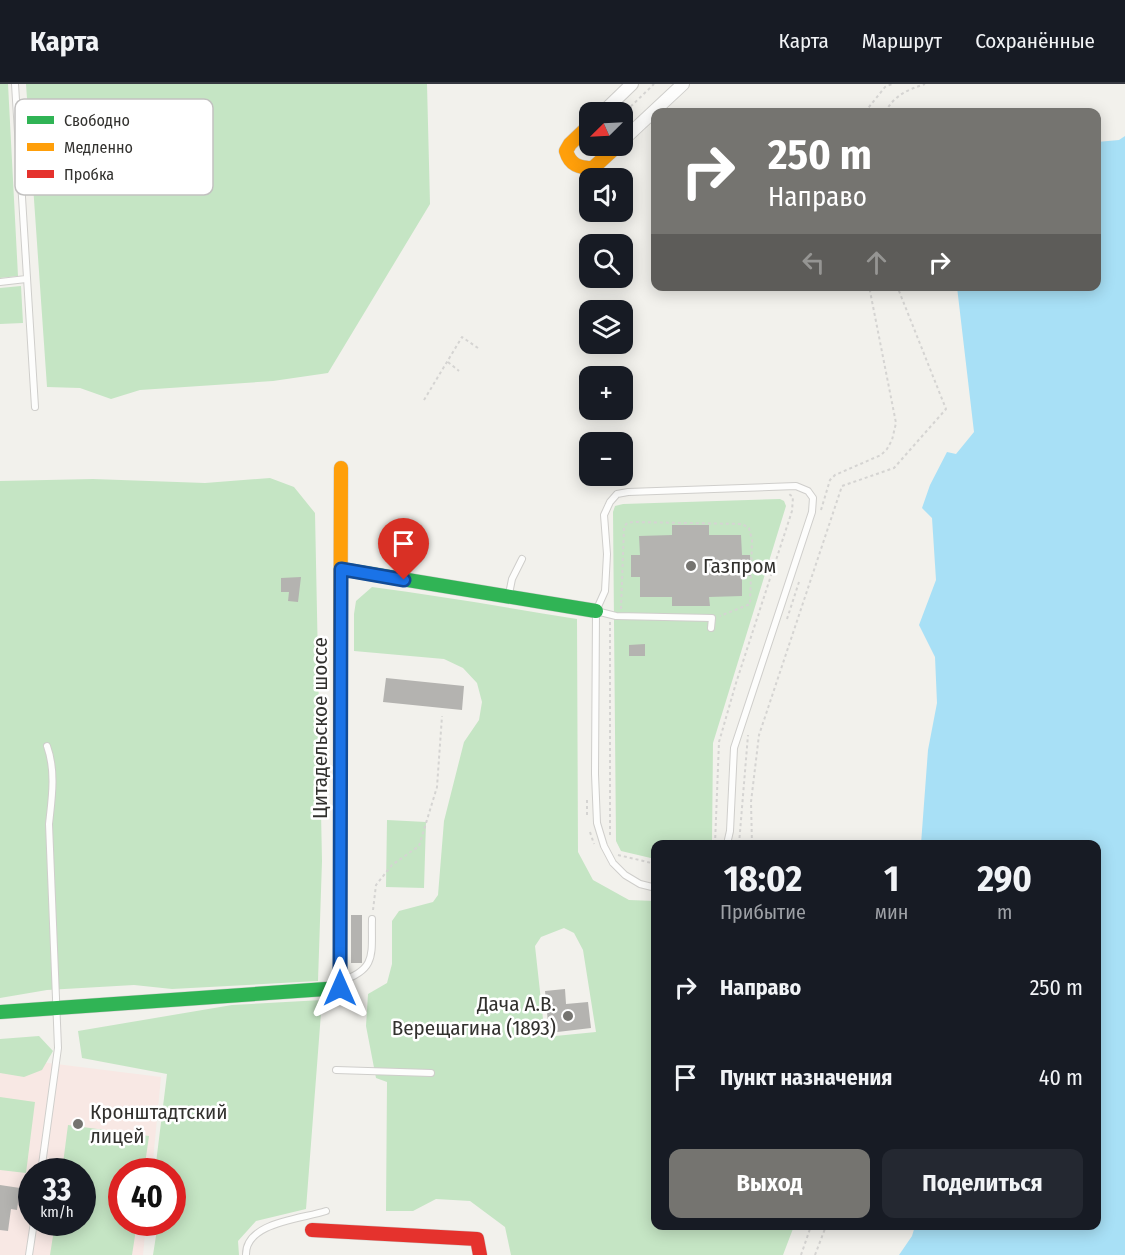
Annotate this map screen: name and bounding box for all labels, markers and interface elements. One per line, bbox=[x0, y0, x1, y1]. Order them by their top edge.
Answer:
text: Карта bbox=[30, 25, 99, 58]
text: Карта bbox=[779, 28, 829, 54]
text: Маршрут bbox=[862, 28, 942, 54]
text: Сохранённые bbox=[975, 28, 1095, 54]
legend bbox=[15, 99, 213, 195]
north arrow bbox=[579, 102, 633, 156]
map controls bbox=[579, 102, 633, 486]
text: Свободно bbox=[64, 111, 130, 130]
text: 250 m bbox=[768, 130, 872, 180]
icon: right bbox=[669, 132, 747, 210]
text: Медленно bbox=[64, 138, 133, 157]
text: Пробка bbox=[64, 165, 114, 184]
button: sound bbox=[579, 168, 633, 222]
text: Направо bbox=[768, 181, 867, 213]
button: search bbox=[579, 234, 633, 288]
icon: left bbox=[797, 246, 830, 279]
icon: ahead bbox=[860, 246, 893, 279]
icon: right bbox=[923, 246, 956, 279]
button: layers bbox=[579, 300, 633, 354]
button: + bbox=[579, 366, 633, 420]
button: − bbox=[579, 432, 633, 486]
pin bbox=[378, 518, 429, 580]
icon: arrive bbox=[387, 527, 420, 560]
place label: Газпром bbox=[703, 553, 776, 579]
marker: Газпром bbox=[684, 559, 698, 573]
street label: Цитадельское шоссе bbox=[307, 637, 333, 819]
text: 18:02 bbox=[724, 857, 802, 901]
text: 1 bbox=[884, 857, 899, 901]
text: 290 bbox=[977, 857, 1032, 901]
text: Прибытие bbox=[720, 900, 806, 924]
text: мин bbox=[875, 900, 908, 924]
text: m bbox=[997, 900, 1012, 924]
position arrow bbox=[308, 956, 372, 1020]
icon: right bbox=[669, 971, 702, 1004]
text: Направо bbox=[720, 974, 801, 1001]
text: 250 m bbox=[1030, 974, 1083, 1001]
place label: Дача А.В. Верещагина (1893) bbox=[392, 991, 556, 1041]
marker: Дача А.В. Верещагина (1893) bbox=[561, 1009, 575, 1023]
icon: arrive bbox=[669, 1061, 702, 1094]
text: Пункт назначения bbox=[720, 1064, 892, 1091]
text: 40 m bbox=[1039, 1064, 1083, 1091]
place label: Кронштадтский лицей bbox=[90, 1099, 228, 1149]
marker: Кронштадтский лицей bbox=[71, 1117, 85, 1131]
button: Выход bbox=[669, 1149, 870, 1218]
button: Поделиться bbox=[882, 1149, 1083, 1218]
speed limit sign: 40 bbox=[108, 1158, 186, 1236]
text: 33 bbox=[43, 1172, 71, 1208]
text: km/h bbox=[40, 1203, 74, 1221]

